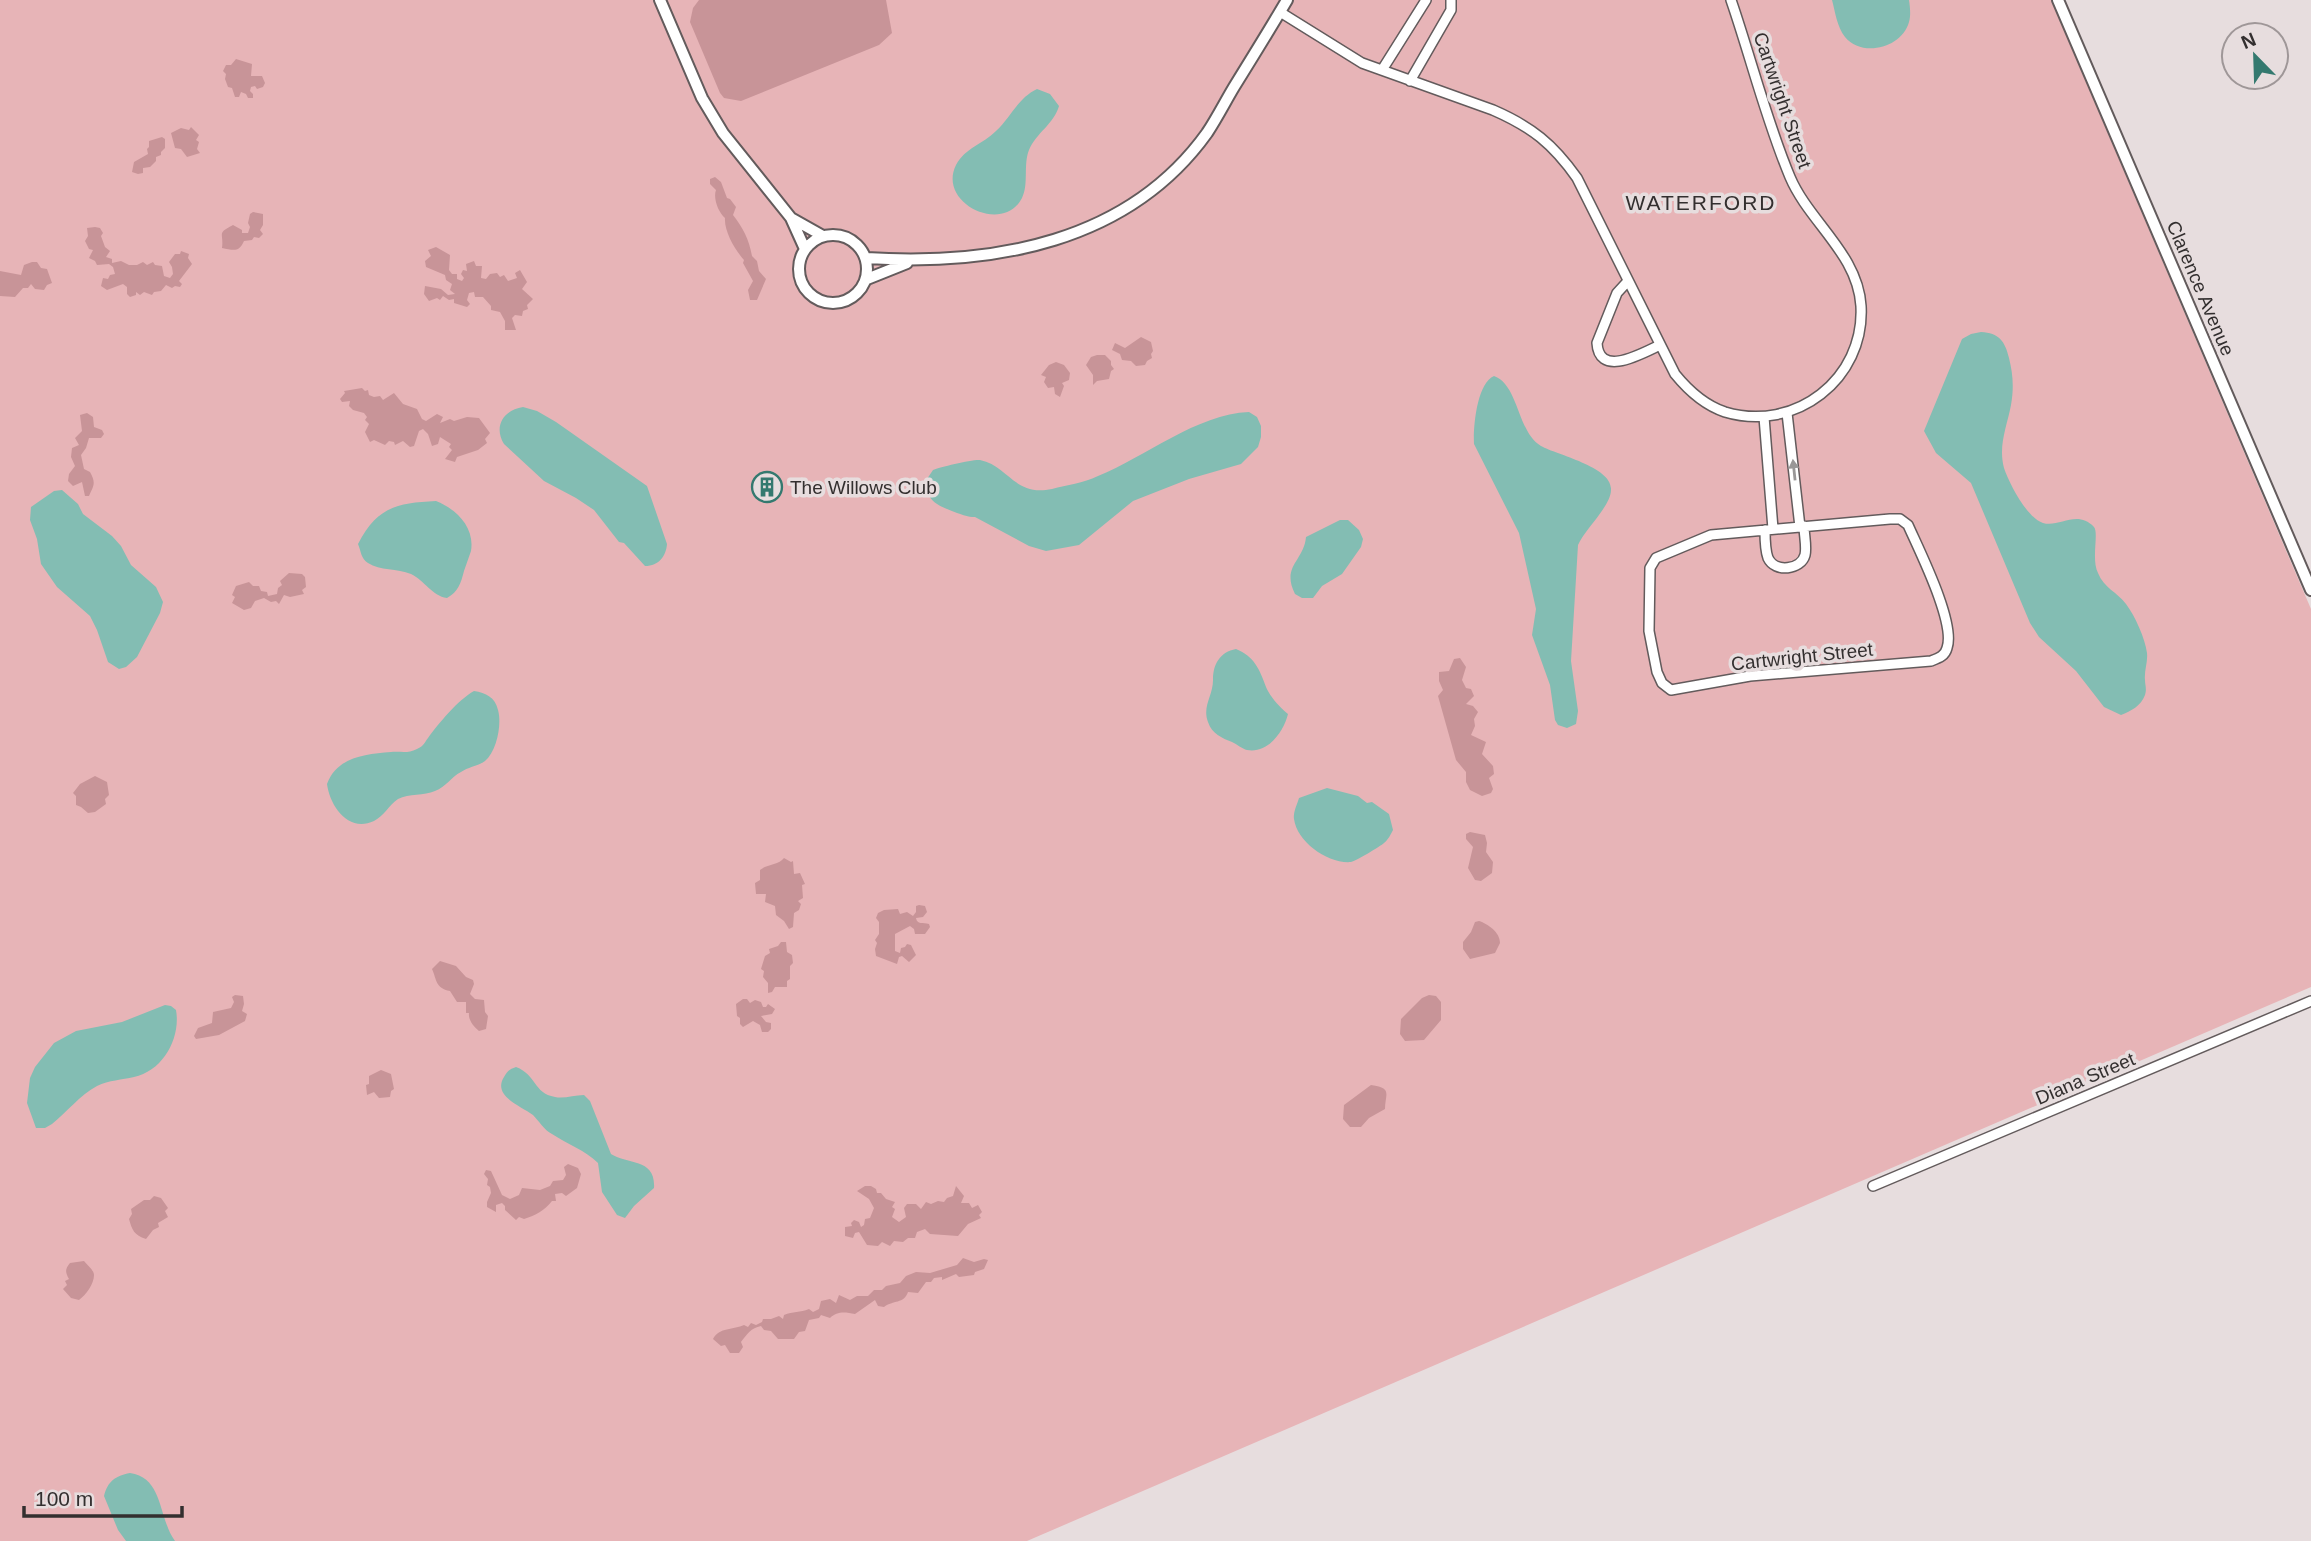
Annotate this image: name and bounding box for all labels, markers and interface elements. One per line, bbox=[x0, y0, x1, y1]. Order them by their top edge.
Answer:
north arrow bbox=[2220, 21, 2290, 91]
text: N bbox=[2238, 28, 2259, 53]
street label: Cartwright Street bbox=[1749, 29, 1816, 172]
district label: WATERFORD bbox=[1626, 191, 1776, 214]
street label: Clarence Avenue bbox=[2163, 218, 2238, 359]
one-way arrow bbox=[1788, 459, 1799, 481]
building icon: The Willows Club bbox=[750, 470, 784, 504]
place label: The Willows Club bbox=[790, 477, 937, 498]
street label: Cartwright Street bbox=[1730, 639, 1875, 674]
street label: Diana Street bbox=[2032, 1048, 2139, 1109]
scale bar bbox=[24, 1474, 182, 1518]
text: 100 m bbox=[35, 1487, 93, 1510]

